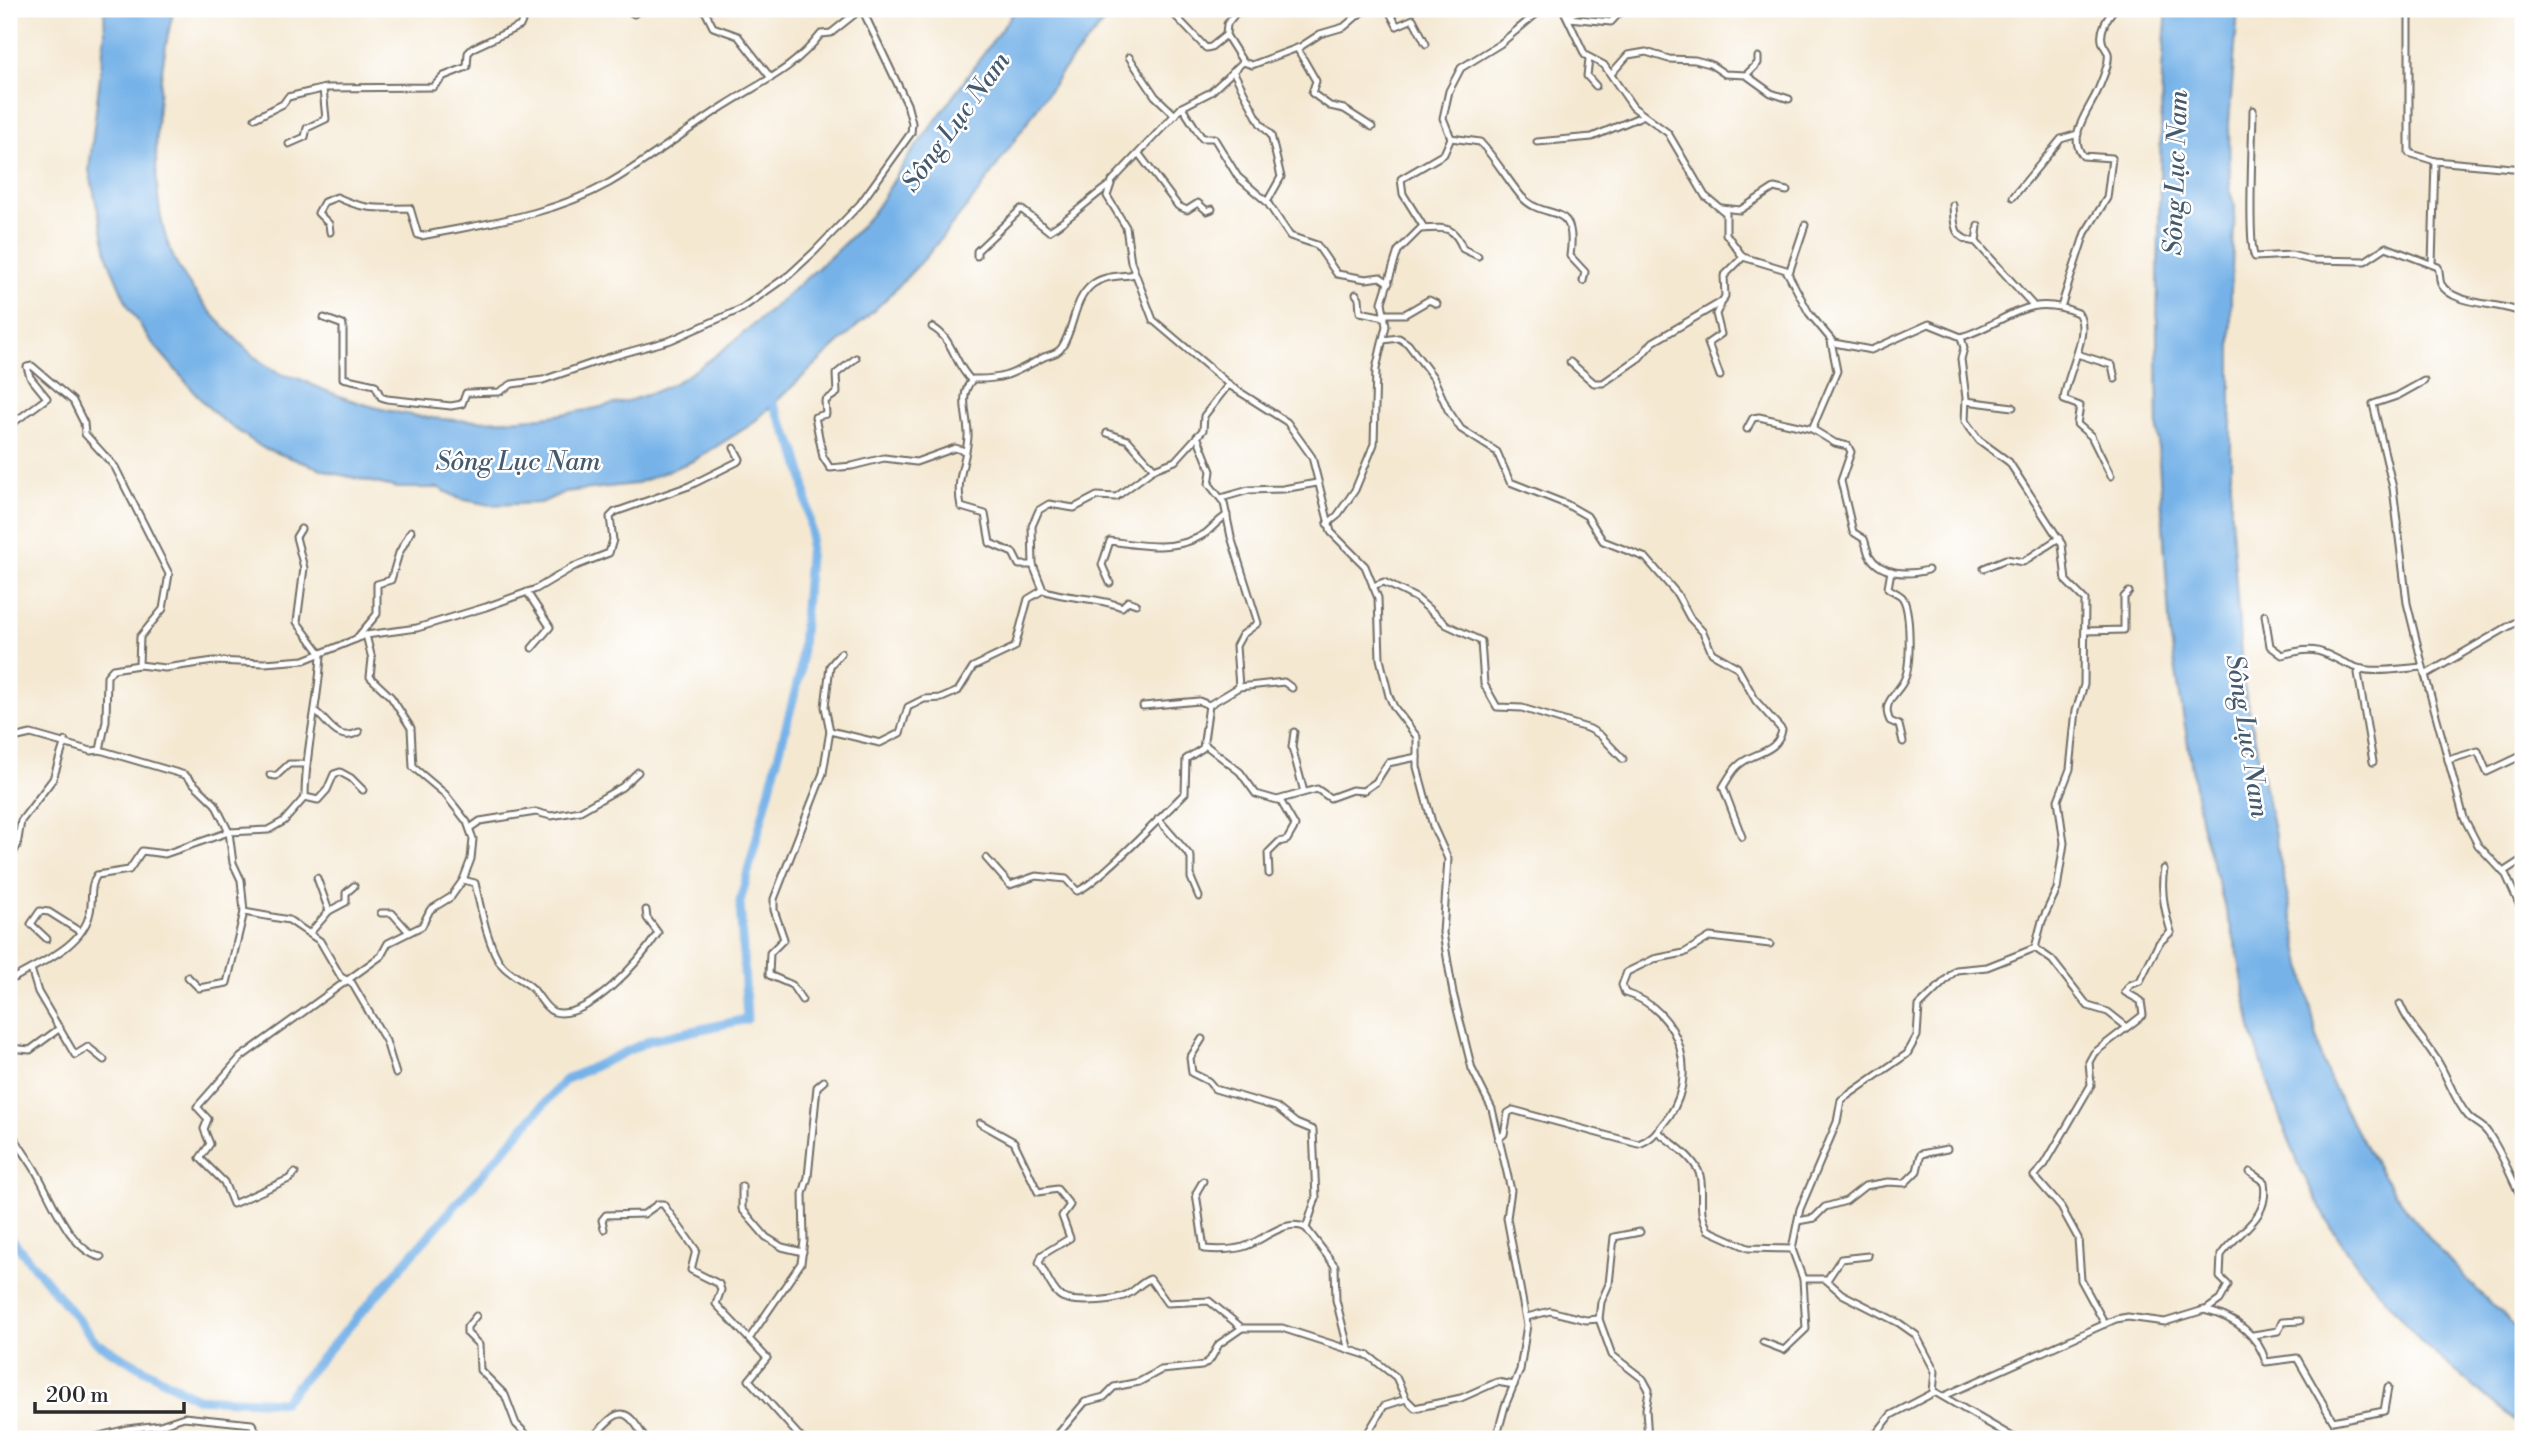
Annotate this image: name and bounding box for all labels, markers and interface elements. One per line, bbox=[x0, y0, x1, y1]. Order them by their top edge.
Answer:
water label: Sông Lục Nam bbox=[895, 45, 1018, 198]
water label: Sông Lục Nam bbox=[2157, 89, 2195, 256]
water label: Sông Lục Nam bbox=[435, 446, 601, 478]
water label: Sông Lục Nam bbox=[2218, 652, 2276, 821]
scale bar bbox=[35, 1371, 184, 1415]
text: 200 m bbox=[46, 1383, 109, 1409]

